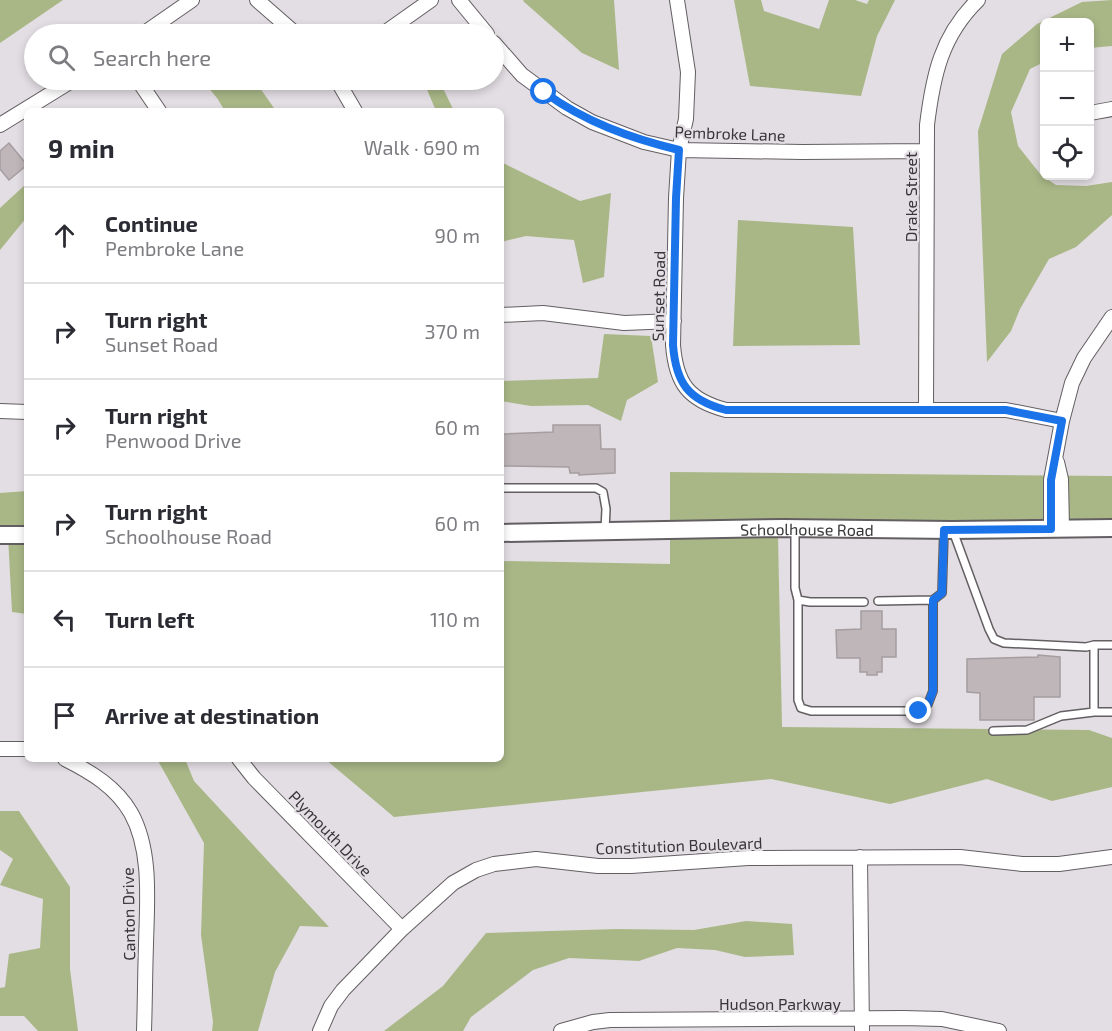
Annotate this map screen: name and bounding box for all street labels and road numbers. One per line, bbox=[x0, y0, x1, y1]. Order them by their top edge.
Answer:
street label: Pembroke Lane bbox=[674, 122, 786, 144]
street label: Drake Street bbox=[901, 152, 920, 242]
street label: Sunset Road bbox=[648, 251, 668, 341]
street label: Schoolhouse Road bbox=[740, 518, 874, 539]
street label: Plymouth Drive bbox=[285, 786, 377, 880]
street label: Constitution Boulevard bbox=[595, 833, 763, 857]
street label: Canton Drive bbox=[118, 867, 138, 961]
street label: Hudson Parkway bbox=[719, 994, 842, 1013]

